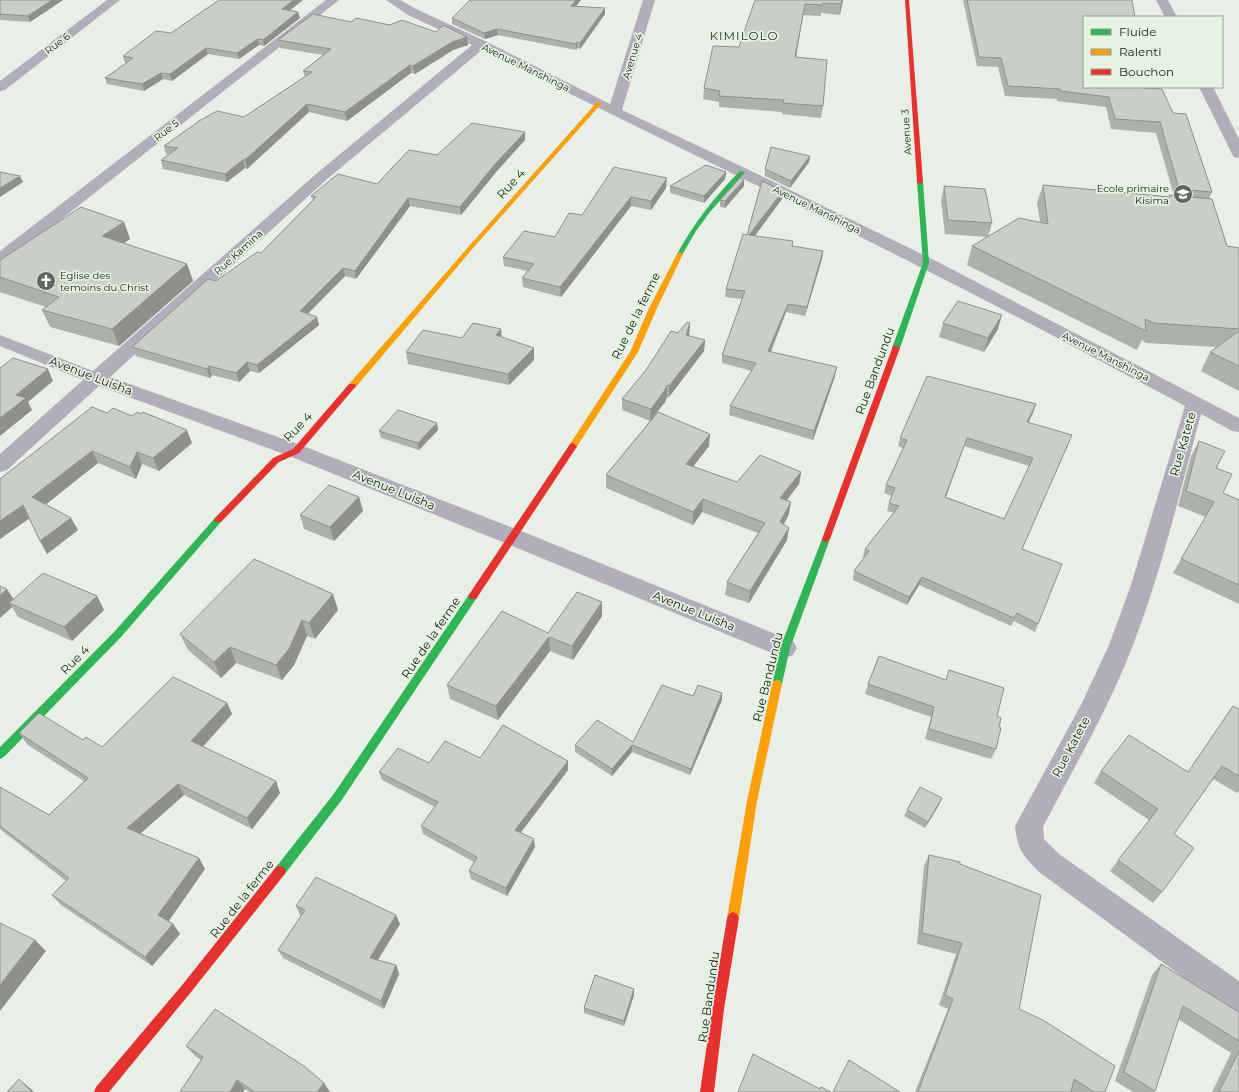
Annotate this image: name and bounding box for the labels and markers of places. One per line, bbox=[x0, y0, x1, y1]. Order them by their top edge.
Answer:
place label: Ecole primaire Kisima bbox=[1097, 182, 1169, 207]
school or university icon: Ecole primaire Kisima bbox=[1172, 183, 1194, 205]
place label: Eglise des temoins du Christ bbox=[60, 269, 149, 294]
church icon: Eglise des temoins du Christ bbox=[35, 270, 57, 292]

